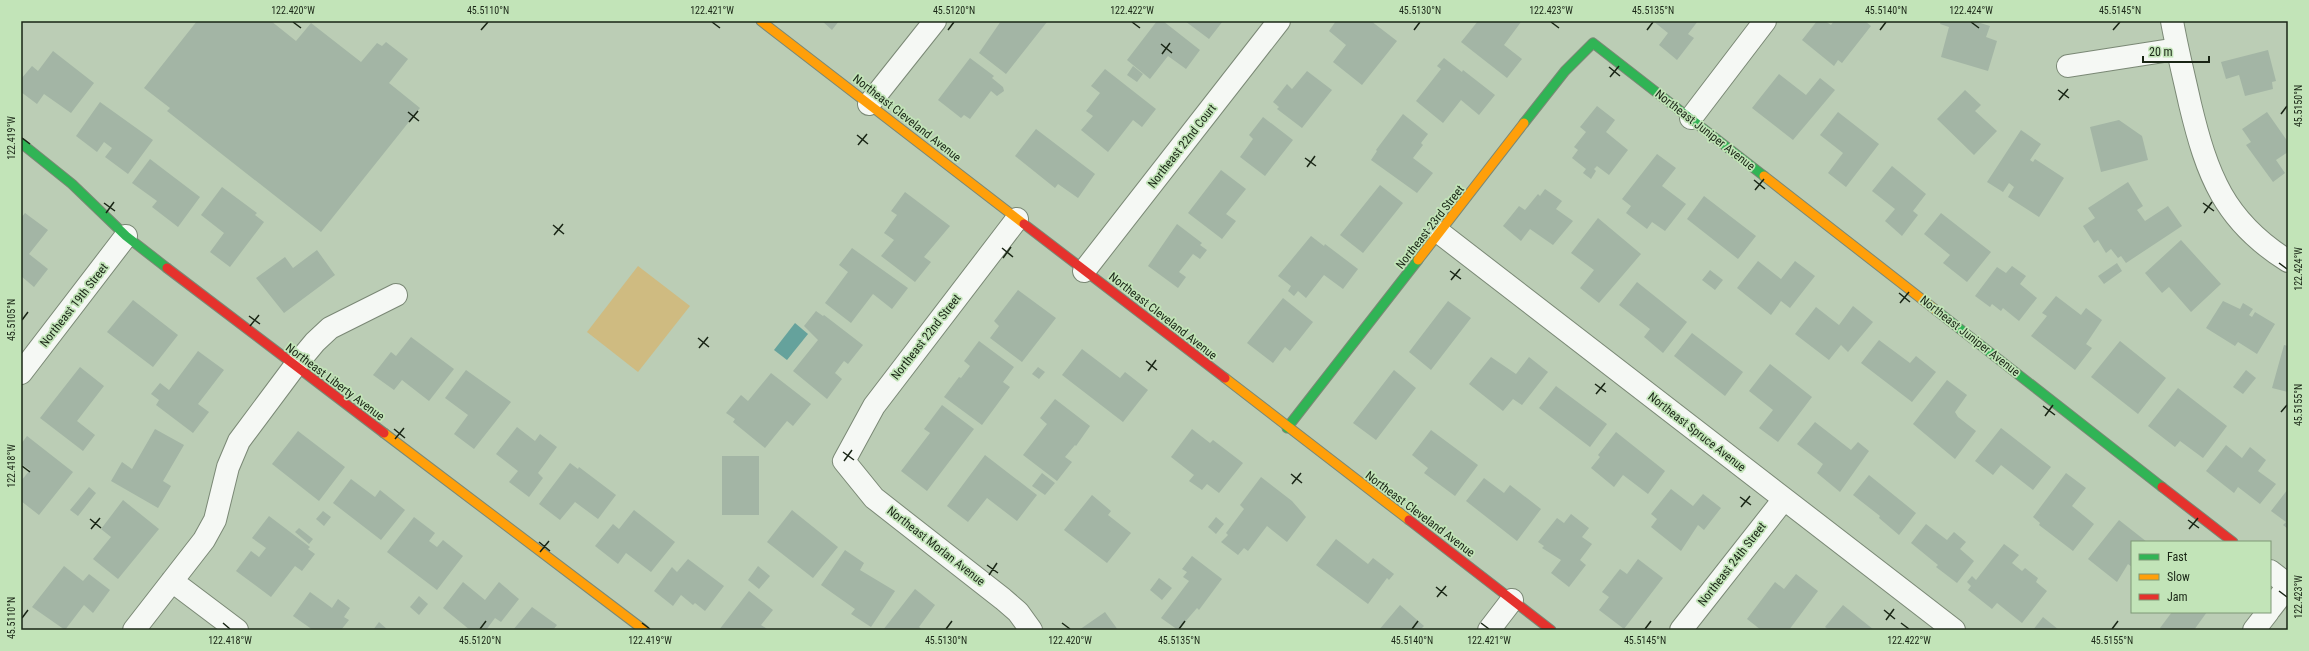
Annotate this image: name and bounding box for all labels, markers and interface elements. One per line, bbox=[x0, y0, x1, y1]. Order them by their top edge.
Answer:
text: 122.420°W bbox=[271, 5, 315, 16]
text: 45.5110°N bbox=[467, 5, 509, 16]
text: 122.421°W bbox=[690, 5, 734, 16]
text: 45.5120°N bbox=[933, 5, 975, 16]
text: 122.422°W bbox=[1110, 5, 1154, 16]
text: 45.5130°N bbox=[1399, 5, 1441, 16]
text: 122.423°W bbox=[1529, 5, 1573, 16]
text: 45.5135°N bbox=[1632, 5, 1674, 16]
text: 45.5140°N bbox=[1865, 5, 1907, 16]
text: 122.424°W bbox=[1949, 5, 1993, 16]
text: 45.5145°N bbox=[2099, 5, 2141, 16]
scale bar bbox=[2143, 38, 2209, 64]
text: 20 m bbox=[2149, 45, 2173, 59]
street label: Northeast Cleveland Avenue bbox=[850, 71, 964, 165]
text: 45.5150°N bbox=[2293, 85, 2304, 127]
street label: Northeast Juniper Avenue bbox=[1652, 87, 1758, 173]
street label: Northeast 22nd Court bbox=[1145, 101, 1219, 191]
text: 122.419°W bbox=[6, 116, 17, 160]
street label: Northeast 23rd Street bbox=[1393, 182, 1467, 272]
text: 122.424°W bbox=[2293, 247, 2304, 291]
street label: Northeast 19th Street bbox=[37, 260, 111, 349]
street label: Northeast Cleveland Avenue bbox=[1106, 269, 1220, 363]
street label: Northeast 22nd Street bbox=[888, 291, 964, 382]
street label: Northeast Juniper Avenue bbox=[1917, 293, 2023, 379]
text: 45.5105°N bbox=[6, 299, 17, 341]
street label: Northeast Liberty Avenue bbox=[283, 340, 387, 424]
text: 45.5155°N bbox=[2293, 384, 2304, 426]
street label: Northeast Spruce Avenue bbox=[1645, 390, 1749, 475]
text: 122.418°W bbox=[6, 444, 17, 488]
street label: Northeast Cleveland Avenue bbox=[1363, 468, 1478, 560]
street label: Northeast Morlan Avenue bbox=[884, 503, 988, 589]
street label: Northeast 24th Street bbox=[1695, 519, 1769, 608]
legend bbox=[2131, 541, 2271, 613]
text: Fast bbox=[2167, 550, 2188, 564]
text: Slow bbox=[2167, 570, 2190, 584]
text: 122.423°W bbox=[2293, 575, 2304, 619]
text: Jam bbox=[2167, 590, 2188, 604]
text: 45.5110°N bbox=[6, 597, 17, 639]
text: 122.418°W bbox=[208, 635, 252, 646]
text: 45.5120°N bbox=[459, 635, 501, 646]
text: 122.419°W bbox=[628, 635, 672, 646]
text: 45.5130°N bbox=[925, 635, 967, 646]
text: 122.420°W bbox=[1048, 635, 1092, 646]
text: 45.5135°N bbox=[1158, 635, 1200, 646]
text: 45.5140°N bbox=[1391, 635, 1433, 646]
text: 122.421°W bbox=[1467, 635, 1511, 646]
text: 45.5145°N bbox=[1624, 635, 1666, 646]
text: 122.422°W bbox=[1887, 635, 1931, 646]
text: 45.5155°N bbox=[2091, 635, 2133, 646]

